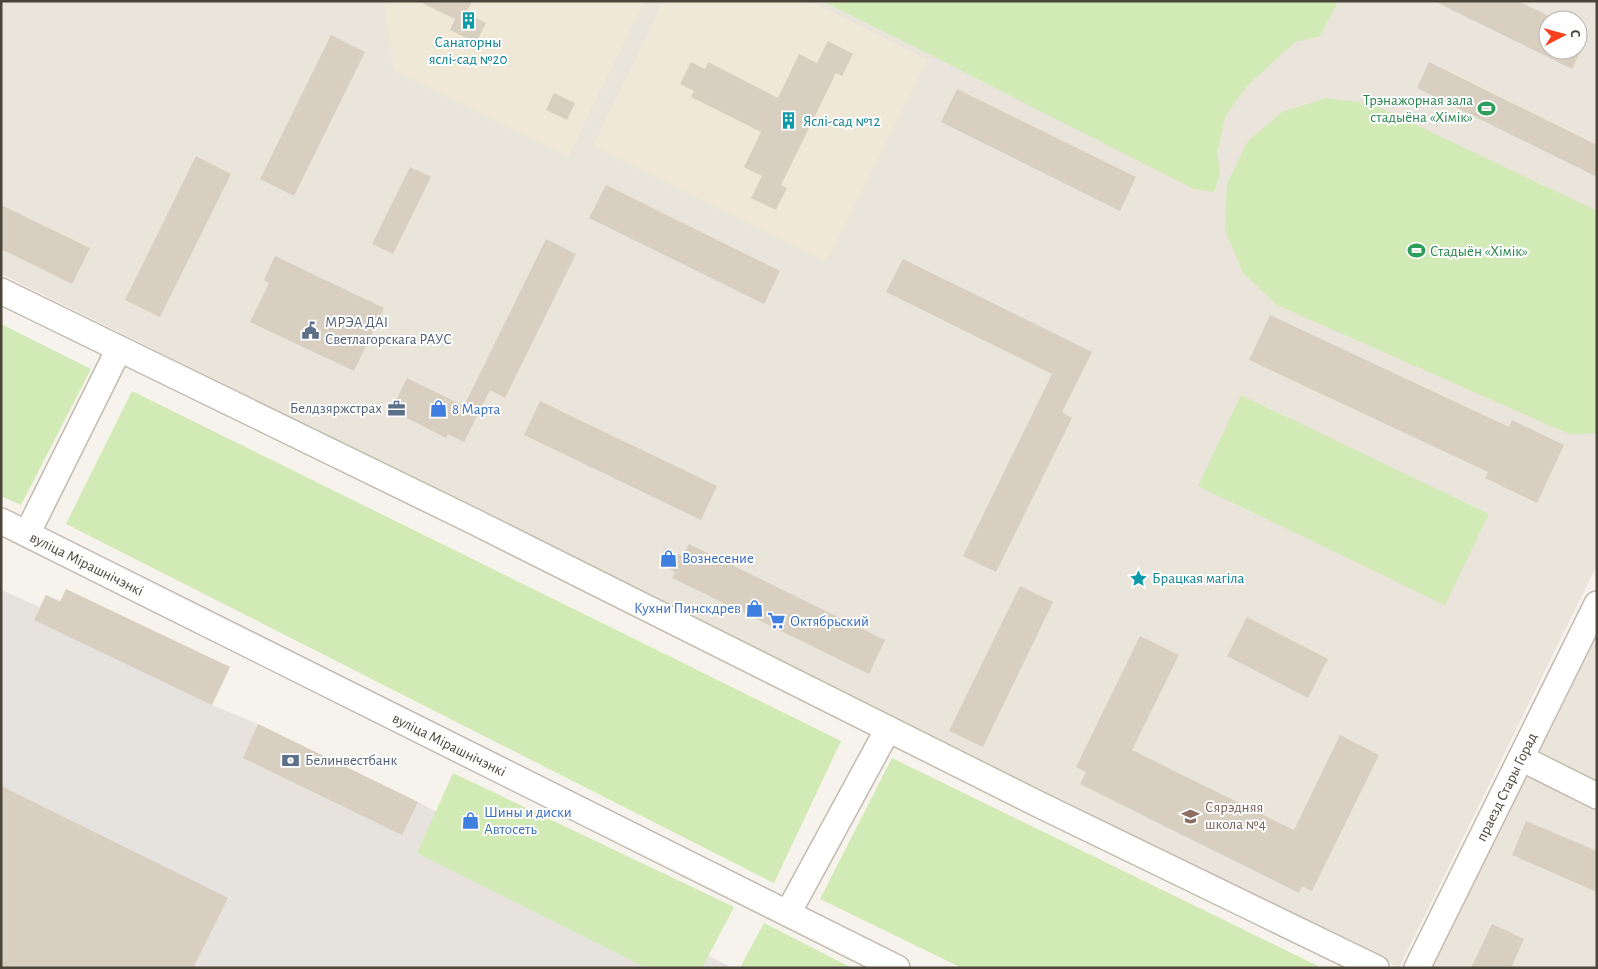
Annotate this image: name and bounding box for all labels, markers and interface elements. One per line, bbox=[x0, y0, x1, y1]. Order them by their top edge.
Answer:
north arrow bbox=[1538, 10, 1588, 60]
building icon: Санаторны яслі-сад №20 bbox=[458, 11, 478, 31]
text: С bbox=[1568, 29, 1582, 39]
place label: Санаторны яслі-сад №20 bbox=[429, 35, 507, 67]
place label: Трэнажорная зала стадыёна «Хімік» bbox=[1363, 93, 1473, 125]
sports icon: Трэнажорная зала стадыёна «Хімік» bbox=[1477, 99, 1497, 119]
building icon: Яслі-сад №12 bbox=[779, 111, 799, 131]
place label: Яслі-сад №12 bbox=[803, 114, 881, 129]
sports icon: Стадыён «Хімік» bbox=[1406, 241, 1426, 261]
place label: Стадыён «Хімік» bbox=[1430, 244, 1528, 259]
place label: МРЭА ДАІ Светлагорскага РАУС bbox=[325, 315, 452, 347]
public building icon: МРЭА ДАІ Светлагорскага РАУС bbox=[301, 321, 321, 341]
office icon: Белдзяржстрах bbox=[386, 398, 406, 418]
shop icon: 8 Марта bbox=[428, 399, 448, 419]
place label: Белдзяржстрах bbox=[290, 401, 382, 416]
place label: 8 Марта bbox=[452, 402, 500, 417]
street label: вуліца Мірашнічэнкі bbox=[28, 530, 146, 599]
shop icon: Вознесение bbox=[658, 548, 678, 568]
place label: Вознесение bbox=[682, 551, 754, 566]
place icon: Брацкая магіла bbox=[1128, 568, 1148, 588]
place label: Брацкая магіла bbox=[1152, 571, 1244, 586]
shop icon: Кухни Пинскдрев bbox=[745, 598, 765, 618]
place label: Кухни Пинскдрев bbox=[634, 601, 741, 616]
supermarket icon: Октябрьский bbox=[766, 611, 786, 631]
place label: Октябрьский bbox=[790, 614, 869, 629]
street label: вуліца Мірашнічэнкі bbox=[390, 711, 508, 780]
street label: праезд Стары Горад bbox=[1474, 730, 1540, 844]
bank icon: Белинвестбанк bbox=[281, 750, 301, 770]
place label: Белинвестбанк bbox=[305, 753, 397, 768]
place label: Сярэдняя школа №4 bbox=[1205, 800, 1266, 832]
place label: Шины и диски Автосеть bbox=[484, 805, 572, 837]
school or university icon: Сярэдняя школа №4 bbox=[1181, 806, 1201, 826]
shop icon: Шины и диски Автосеть bbox=[460, 811, 480, 831]

